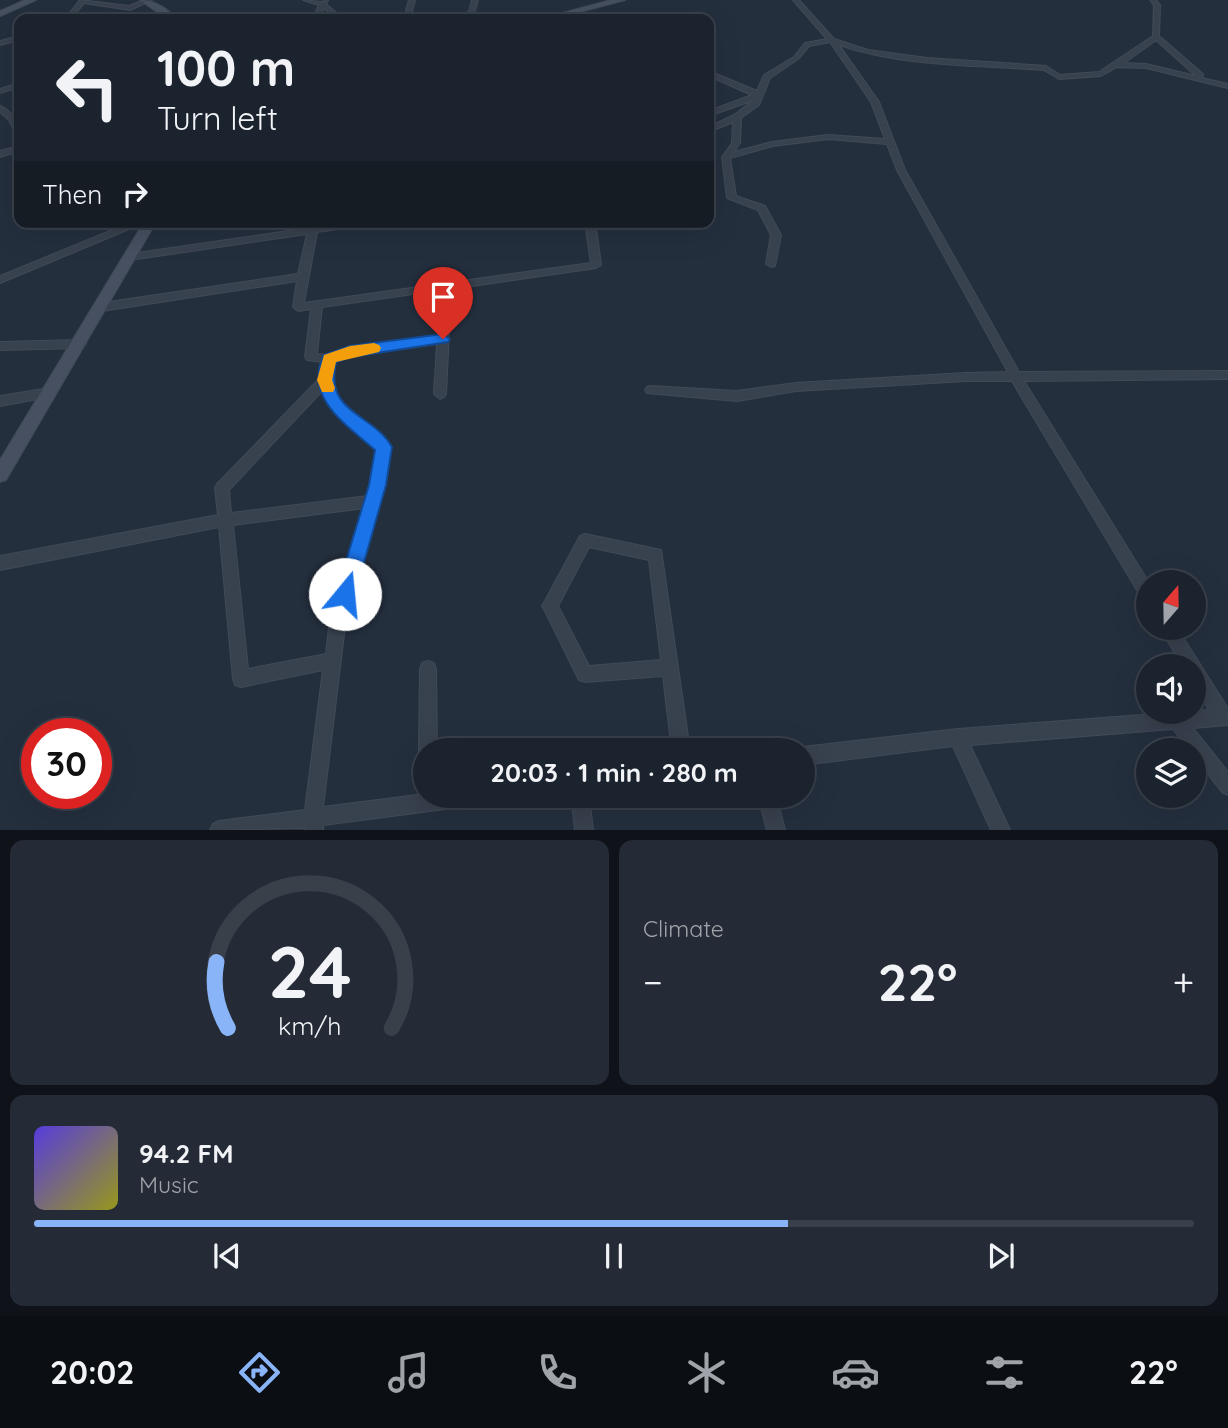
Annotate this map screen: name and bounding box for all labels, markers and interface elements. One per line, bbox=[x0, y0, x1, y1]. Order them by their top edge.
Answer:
text: 100 m bbox=[157, 37, 295, 98]
icon: left bbox=[42, 42, 133, 133]
text: Turn left bbox=[157, 98, 278, 138]
icon: right bbox=[116, 175, 154, 213]
text: Then bbox=[42, 178, 102, 211]
pin bbox=[413, 267, 473, 339]
icon: arrive bbox=[424, 278, 462, 316]
position arrow bbox=[308, 557, 382, 631]
north arrow bbox=[1136, 570, 1206, 640]
map controls bbox=[1136, 570, 1206, 808]
button: sound bbox=[1136, 654, 1206, 724]
speed limit sign: 30 bbox=[21, 718, 112, 809]
button: layers bbox=[1136, 738, 1206, 808]
text: 20:03 · 1 min · 280 m bbox=[490, 756, 738, 789]
text: Climate bbox=[643, 914, 724, 943]
text: 24 bbox=[267, 926, 352, 1017]
text: 22° bbox=[878, 949, 957, 1014]
text: − bbox=[643, 958, 663, 1006]
text: + bbox=[1173, 958, 1194, 1006]
text: km/h bbox=[278, 1010, 341, 1041]
text: 94.2 FM bbox=[139, 1137, 234, 1170]
text: Music bbox=[139, 1170, 199, 1199]
icon: previous bbox=[208, 1237, 246, 1275]
icon: pause bbox=[595, 1237, 633, 1275]
icon: next bbox=[982, 1237, 1020, 1275]
icon: directions bbox=[235, 1348, 284, 1397]
icon: music bbox=[384, 1348, 433, 1397]
icon: phone bbox=[533, 1348, 582, 1397]
icon: climate bbox=[682, 1348, 731, 1397]
icon: car bbox=[831, 1348, 880, 1397]
icon: filters bbox=[980, 1348, 1029, 1397]
text: 20:02 bbox=[50, 1352, 134, 1392]
text: 22° bbox=[1129, 1352, 1178, 1392]

